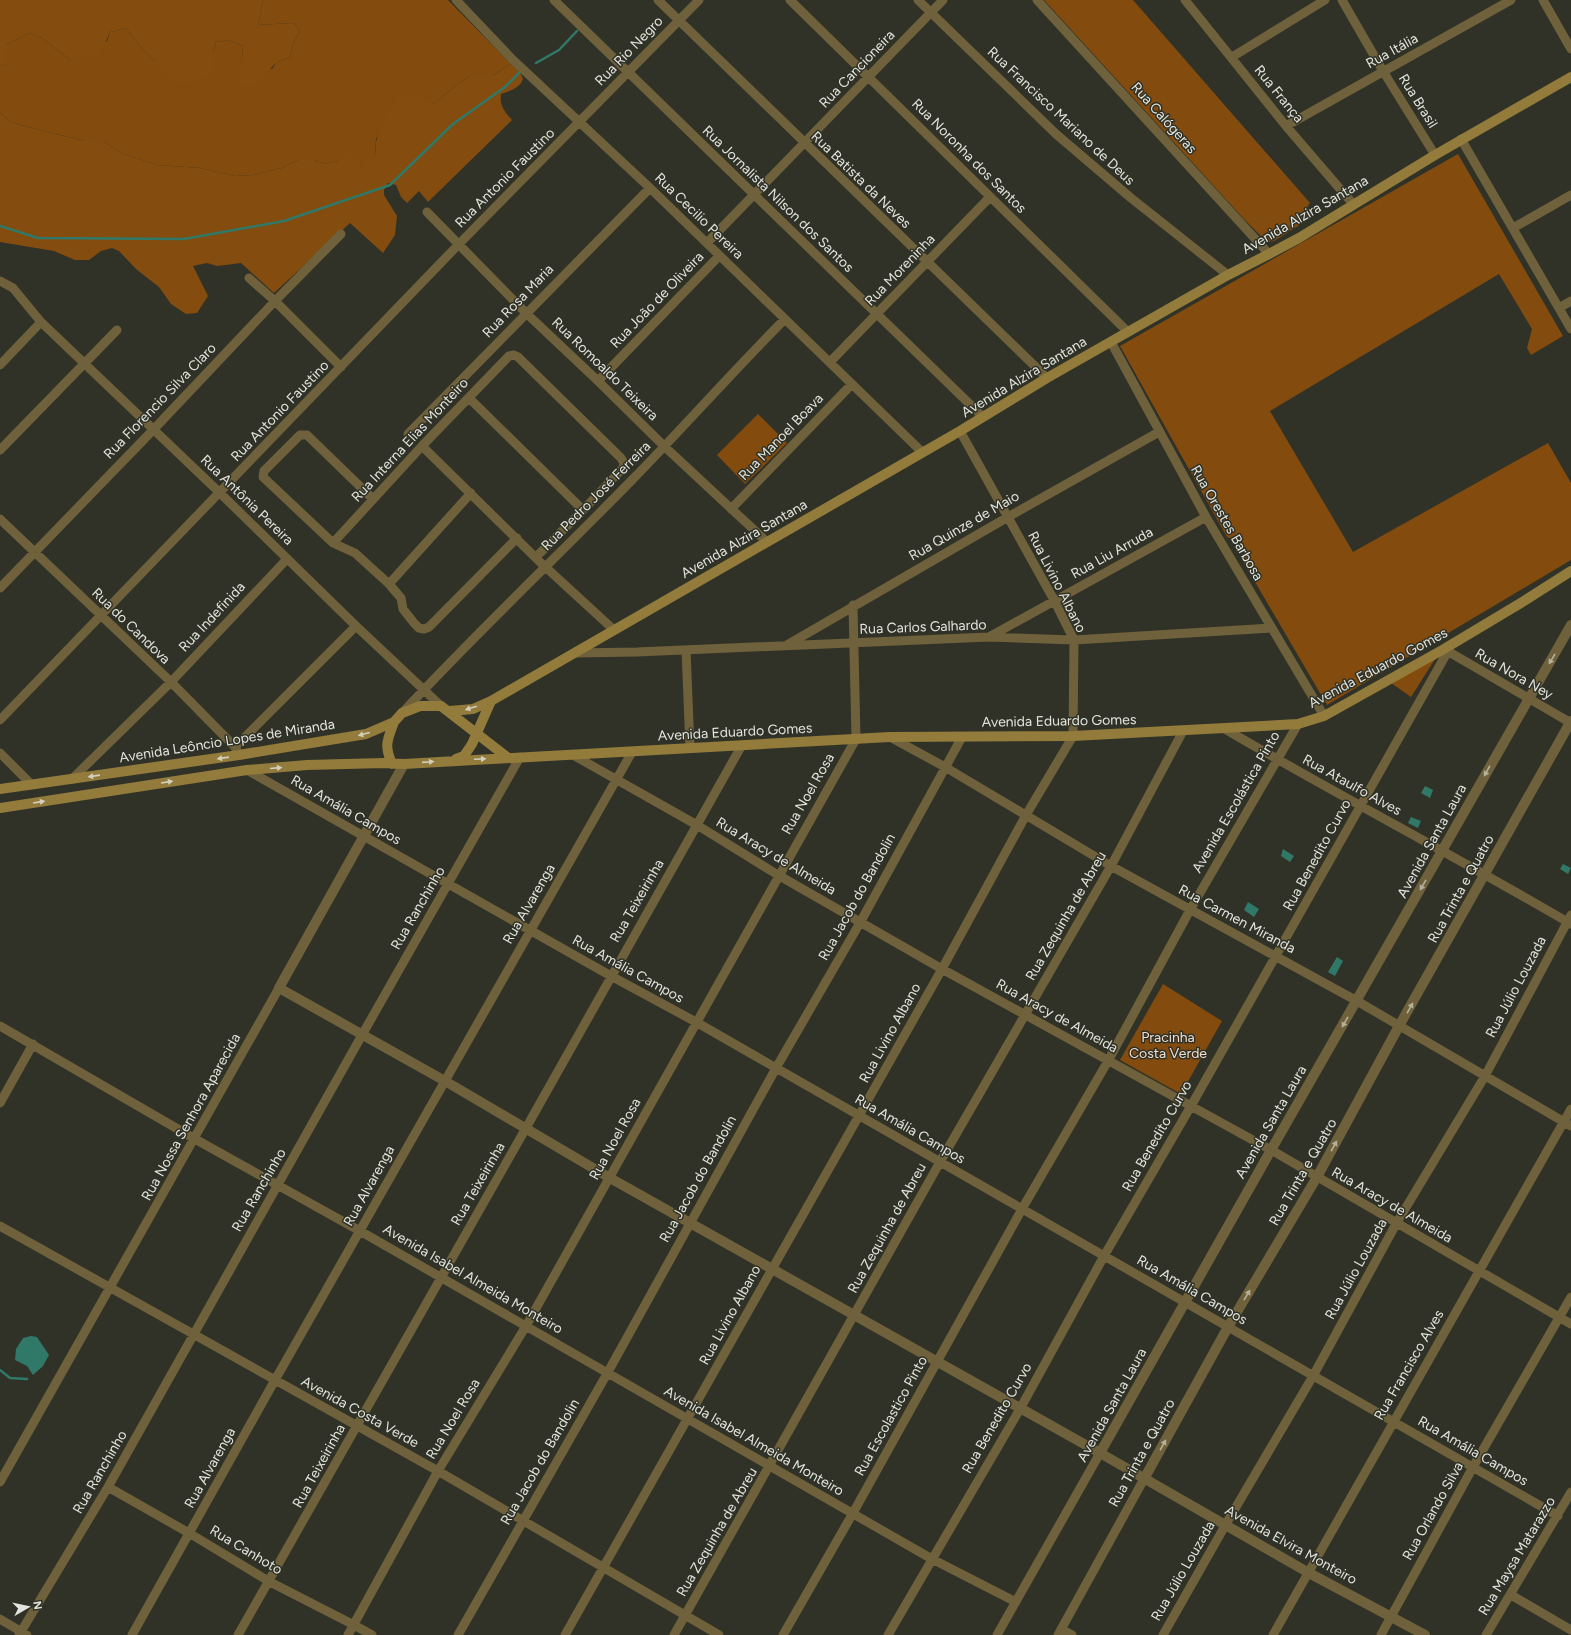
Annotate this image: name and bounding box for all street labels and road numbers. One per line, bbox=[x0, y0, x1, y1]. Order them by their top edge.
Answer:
street label: Rua Rio Negro bbox=[592, 13, 666, 89]
street label: Rua Cancioneira bbox=[816, 26, 898, 112]
street label: Rua Itália bbox=[1363, 30, 1421, 72]
street label: Rua Francisco Mariano de Deus bbox=[984, 43, 1138, 189]
street label: Rua França bbox=[1251, 62, 1307, 126]
street label: Rua Brasil bbox=[1395, 71, 1441, 131]
street label: Rua Calógeras bbox=[1128, 79, 1200, 157]
street label: Rua Noronha dos Santos bbox=[908, 95, 1030, 217]
street label: Rua Jornalista Nilson dos Santos bbox=[699, 122, 857, 276]
street label: Rua Antonio Faustino bbox=[452, 125, 558, 231]
street label: Rua Batista da Neves bbox=[808, 128, 914, 232]
street label: Rua Cecilio Pereira bbox=[651, 169, 747, 263]
street label: Avenida Alzira Santana bbox=[1239, 172, 1371, 258]
street label: Rua Moreninha bbox=[861, 231, 939, 309]
street label: Rua João de Oliveira bbox=[607, 248, 707, 352]
street label: Rua Rosa Maria bbox=[479, 261, 557, 341]
street label: Rua Romoaldo Teixeira bbox=[548, 314, 662, 424]
street label: Avenida Alzira Santana bbox=[958, 333, 1090, 421]
street label: Rua Florencio Silva Claro bbox=[100, 340, 220, 462]
street label: Rua Antonio Faustino bbox=[227, 357, 333, 465]
street label: Rua Interna Elias Monteiro bbox=[348, 374, 472, 506]
street label: Rua Manoel Boava bbox=[735, 390, 827, 484]
street label: Rua Pedro José Ferreira bbox=[538, 438, 654, 554]
street label: Rua Antônia Pereira bbox=[197, 451, 297, 549]
street label: Rua Orestes Barbosa bbox=[1187, 462, 1267, 584]
street label: Rua Quinze de Maio bbox=[906, 487, 1022, 565]
street label: Avenida Alzira Santana bbox=[678, 496, 810, 582]
street label: Rua Liu Arruda bbox=[1068, 523, 1156, 583]
street label: Rua Livino Albano bbox=[1024, 528, 1090, 636]
street label: Rua Indefinida bbox=[175, 578, 249, 656]
street label: Rua do Candova bbox=[88, 584, 174, 668]
street label: Rua Carlos Galhardo bbox=[859, 616, 987, 638]
street label: Avenida Eduardo Gomes bbox=[1306, 624, 1450, 712]
street label: Rua Nora Ney bbox=[1472, 645, 1557, 703]
street label: Avenida Eduardo Gomes bbox=[981, 711, 1137, 731]
street label: Avenida Leôncio Lopes de Miranda bbox=[118, 716, 336, 766]
street label: Avenida Eduardo Gomes bbox=[657, 719, 813, 745]
street label: Avenida Escolástica Pinto bbox=[1189, 728, 1283, 876]
street label: Rua Noel Rosa bbox=[778, 750, 838, 838]
street label: Rua Ataulfo Alves bbox=[1300, 751, 1404, 819]
street label: Rua Amália Campos bbox=[288, 771, 404, 849]
street label: Avenida Santa Laura bbox=[1394, 781, 1470, 901]
street label: Rua Benedito Curvo bbox=[1279, 796, 1355, 914]
street label: Rua Aracy de Almeida bbox=[713, 813, 839, 899]
street label: Rua Jacob do Bandolin bbox=[815, 830, 899, 963]
street label: Rua Trinta e Quatro bbox=[1424, 832, 1498, 946]
street label: Rua Zequinha de Abreu bbox=[1022, 848, 1110, 984]
street label: Rua Teixeirinha bbox=[606, 856, 668, 946]
street label: Rua Alvarenga bbox=[499, 861, 559, 947]
street label: Rua Ranchinho bbox=[387, 863, 449, 953]
street label: Rua Carmen Miranda bbox=[1176, 881, 1298, 957]
street label: Rua Amália Campos bbox=[569, 931, 687, 1007]
street label: Rua Júlio Louzada bbox=[1482, 933, 1550, 1041]
street label: Rua Aracy de Almeida bbox=[993, 975, 1121, 1057]
street label: Rua Livino Albano bbox=[856, 980, 924, 1086]
street label: Rua Nossa Senhora Aparecida bbox=[138, 1030, 244, 1204]
street label: Avenida Santa Laura bbox=[1232, 1063, 1310, 1181]
street label: Rua Benedito Curvo bbox=[1118, 1078, 1196, 1194]
street label: Rua Amália Campos bbox=[852, 1090, 968, 1168]
street label: Rua Noel Rosa bbox=[586, 1095, 644, 1183]
street label: Rua Jacob do Bandolin bbox=[656, 1112, 740, 1245]
street label: Rua Trinta e Quatro bbox=[1265, 1115, 1341, 1229]
street label: Rua Teixeirinha bbox=[447, 1139, 509, 1229]
street label: Rua Alvarenga bbox=[340, 1143, 398, 1229]
street label: Rua Ranchinho bbox=[228, 1145, 290, 1235]
street label: Rua Zequinha de Abreu bbox=[844, 1160, 930, 1296]
street label: Rua Aracy de Almeida bbox=[1329, 1163, 1455, 1247]
street label: Rua Júlio Louzada bbox=[1321, 1216, 1391, 1322]
street label: Avenida Isabel Almeida Monteiro bbox=[380, 1220, 566, 1338]
street label: Rua Amália Campos bbox=[1134, 1251, 1250, 1329]
street label: Rua Livino Albano bbox=[696, 1262, 764, 1368]
street label: Rua Francisco Alves bbox=[1370, 1307, 1448, 1423]
street label: Avenida Santa Laura bbox=[1074, 1345, 1150, 1465]
street label: Rua Escolastico Pinto bbox=[851, 1353, 931, 1479]
street label: Rua Benedito Curvo bbox=[958, 1360, 1036, 1476]
street label: Avenida Costa Verde bbox=[298, 1373, 422, 1452]
street label: Rua Noel Rosa bbox=[422, 1376, 484, 1462]
street label: Avenida Isabel Almeida Monteiro bbox=[661, 1382, 847, 1500]
street label: Rua Jacob do Bandolin bbox=[497, 1396, 583, 1528]
street label: Rua Trinta e Quatro bbox=[1105, 1396, 1179, 1510]
street label: Rua Amália Campos bbox=[1415, 1412, 1531, 1490]
street label: Rua Teixeirinha bbox=[289, 1421, 349, 1511]
street label: Rua Alvarenga bbox=[181, 1425, 239, 1511]
street label: Rua Ranchinho bbox=[69, 1427, 131, 1517]
street label: Rua Orlando Silva bbox=[1399, 1459, 1467, 1563]
street label: Rua Zequinha de Abreu bbox=[673, 1464, 761, 1600]
street label: Rua Maysa Matarazzo bbox=[1475, 1493, 1559, 1619]
street label: Avenida Elvira Monteiro bbox=[1222, 1502, 1360, 1588]
street label: Rua Júlio Louzada bbox=[1147, 1518, 1219, 1624]
street label: Rua Canhoto bbox=[207, 1522, 285, 1578]

